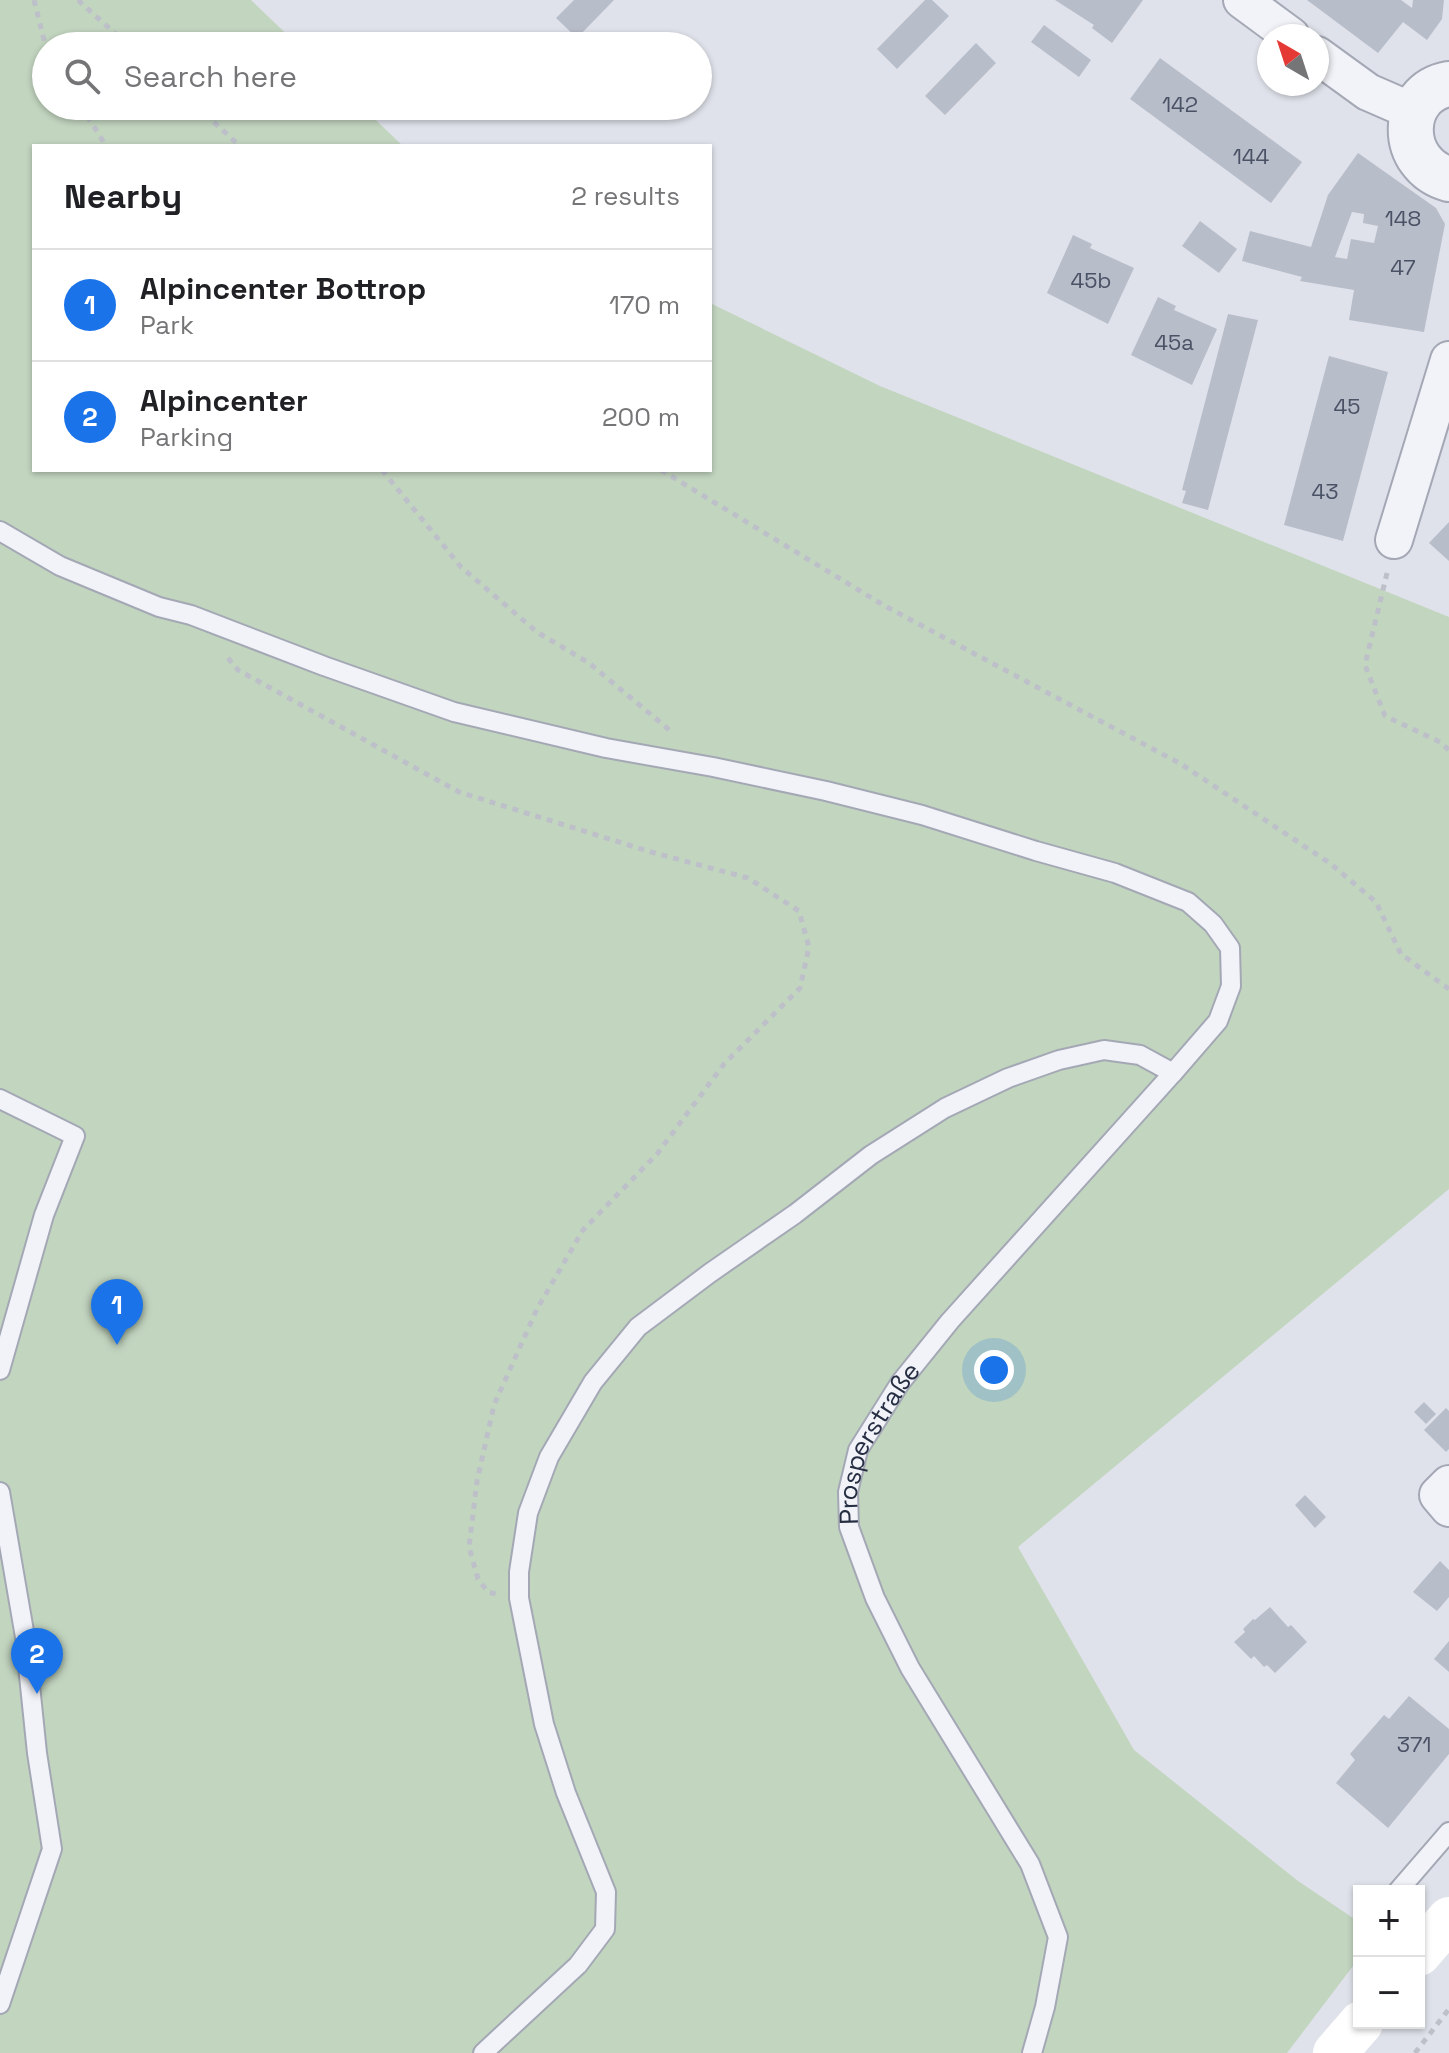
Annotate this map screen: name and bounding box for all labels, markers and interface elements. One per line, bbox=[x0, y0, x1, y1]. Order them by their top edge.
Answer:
north arrow bbox=[1257, 24, 1329, 96]
search box bbox=[32, 32, 712, 120]
icon: search bbox=[60, 54, 104, 98]
text: Search here bbox=[124, 57, 297, 96]
house number: 142 bbox=[1162, 90, 1198, 118]
house number: 144 bbox=[1233, 142, 1270, 170]
text: Nearby bbox=[64, 175, 182, 218]
text: 2 results bbox=[571, 179, 680, 213]
house number: 148 bbox=[1385, 204, 1421, 232]
house number: 47 bbox=[1390, 253, 1416, 281]
house number: 45b bbox=[1070, 266, 1112, 294]
text: Alpincenter Bottrop bbox=[140, 269, 426, 308]
text: 1 bbox=[84, 288, 96, 322]
text: 170 m bbox=[609, 288, 680, 322]
text: Park bbox=[140, 308, 194, 342]
house number: 45a bbox=[1154, 328, 1194, 356]
text: Alpincenter bbox=[140, 381, 308, 420]
house number: 45 bbox=[1334, 392, 1360, 420]
text: 2 bbox=[82, 400, 98, 434]
text: 200 m bbox=[602, 400, 680, 434]
text: Parking bbox=[140, 420, 233, 454]
house number: 43 bbox=[1311, 477, 1339, 505]
pin: 1 bbox=[91, 1279, 143, 1345]
your location bbox=[974, 1350, 1014, 1390]
street label: Prosperstraße bbox=[830, 1355, 928, 1525]
pin: 2 bbox=[11, 1628, 63, 1694]
house number: 371 bbox=[1397, 1730, 1431, 1758]
map controls bbox=[1353, 1885, 1425, 2029]
button: + bbox=[1353, 1885, 1425, 1957]
button: − bbox=[1353, 1957, 1425, 2029]

